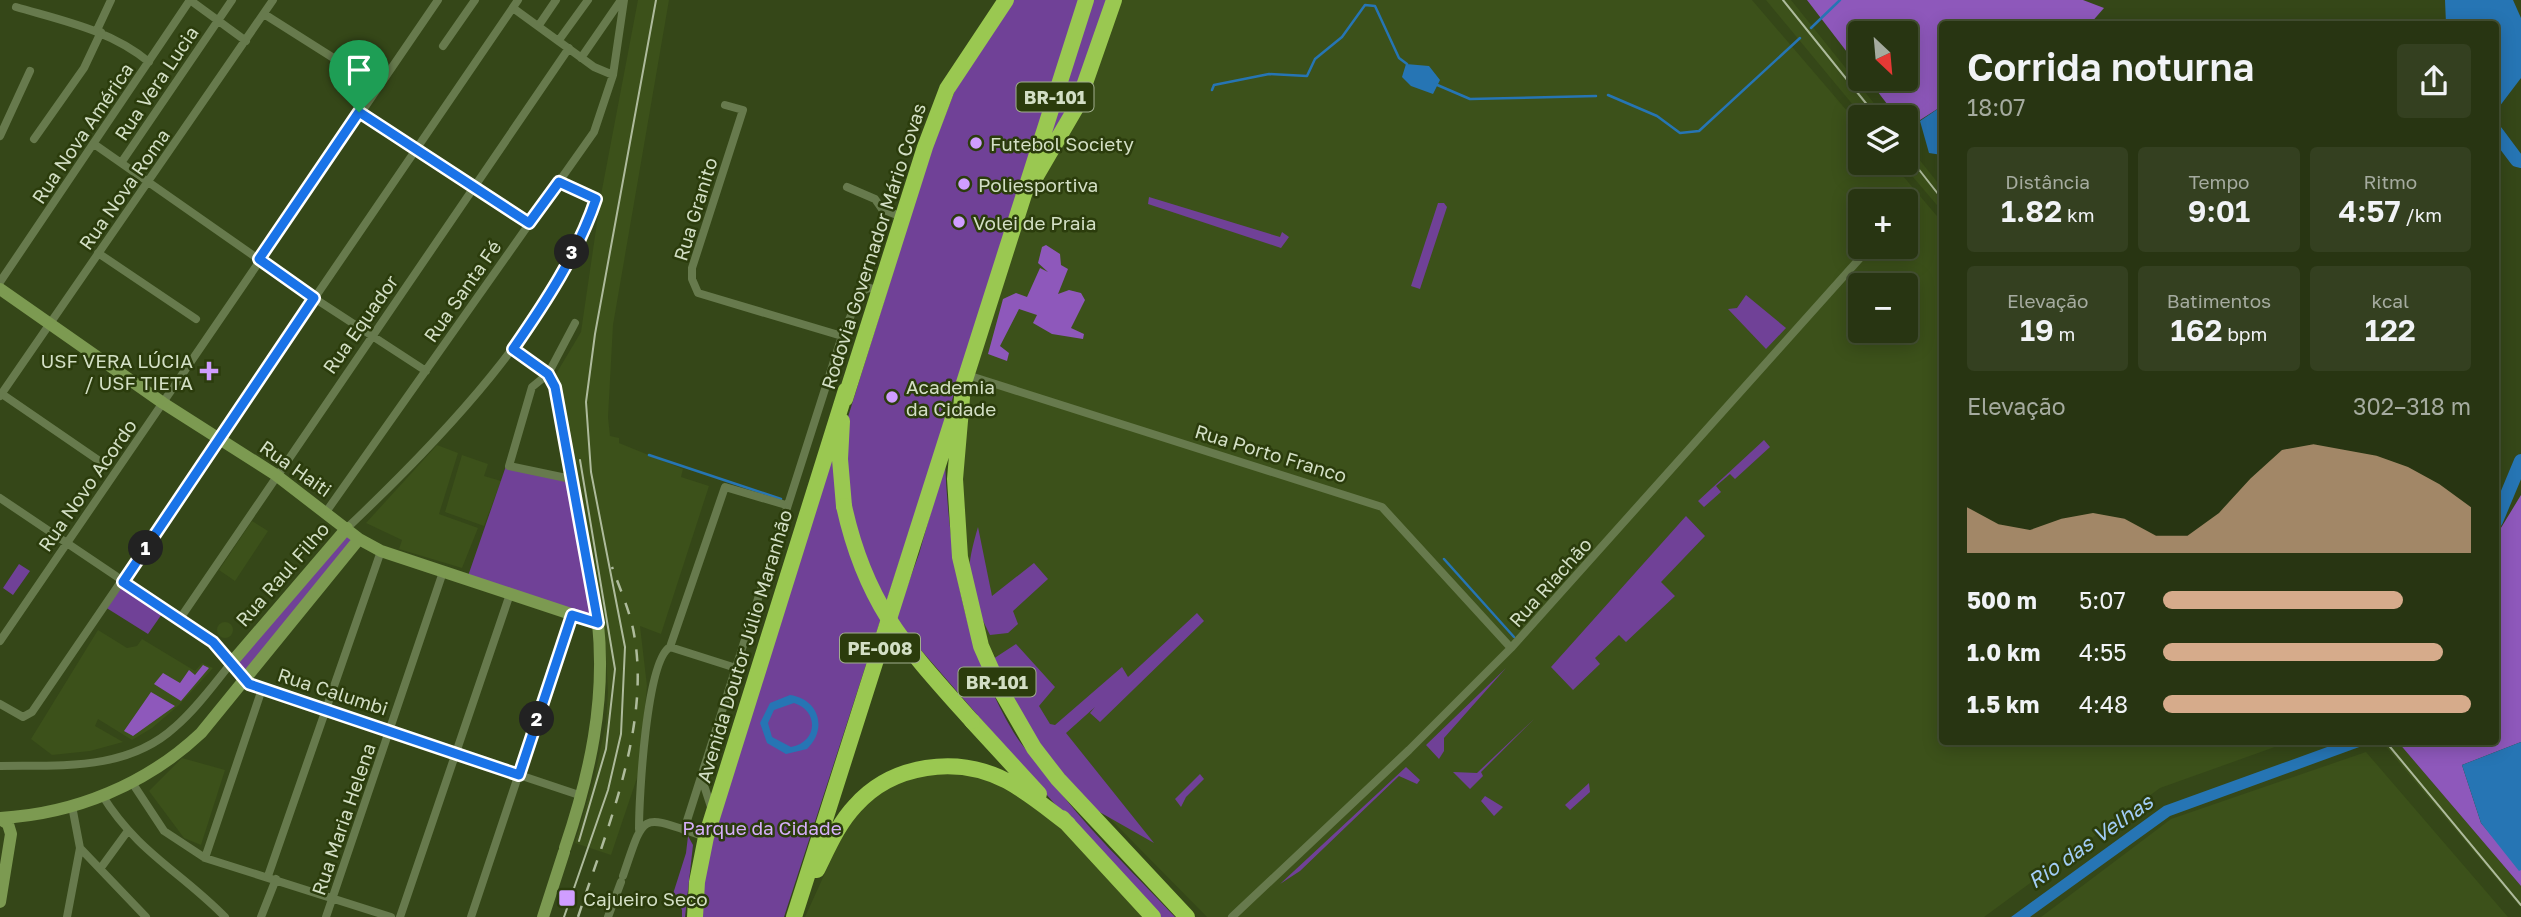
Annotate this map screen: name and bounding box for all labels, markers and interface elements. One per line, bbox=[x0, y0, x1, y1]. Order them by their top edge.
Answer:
street label: Rua Vera Lucia bbox=[109, 21, 203, 145]
north arrow bbox=[1848, 21, 1918, 91]
map controls bbox=[1848, 21, 1918, 343]
pin bbox=[329, 40, 389, 112]
text: Corrida noturna bbox=[1967, 44, 2254, 89]
button: share bbox=[2397, 44, 2471, 118]
icon: arrive bbox=[340, 51, 378, 89]
street label: Rua Nova América bbox=[26, 58, 138, 208]
road number: BR-101 bbox=[1016, 82, 1094, 112]
text: 18:07 bbox=[1967, 93, 2026, 121]
street label: Rodovia Governador Mário Covas bbox=[816, 100, 930, 392]
button: layers bbox=[1848, 105, 1918, 175]
street label: Rua Nova Roma bbox=[74, 124, 174, 254]
place label: Futebol Society bbox=[990, 132, 1134, 155]
marker: Futebol Society bbox=[968, 135, 984, 151]
street label: Rua Granito bbox=[668, 155, 722, 263]
text: Distância bbox=[2005, 170, 2090, 193]
text: Tempo bbox=[2188, 170, 2249, 193]
text: Ritmo bbox=[2363, 170, 2417, 193]
place label: Poliesportiva bbox=[978, 173, 1098, 196]
marker: Poliesportiva bbox=[956, 176, 972, 192]
button: + bbox=[1848, 189, 1918, 259]
text: 1.82 bbox=[2001, 193, 2062, 229]
text: 9:01 bbox=[2188, 193, 2250, 229]
text: 4:57 bbox=[2338, 193, 2401, 229]
text: km bbox=[2062, 203, 2094, 226]
text: /km bbox=[2401, 203, 2442, 226]
place label: Volei de Praia bbox=[973, 211, 1096, 234]
marker: Volei de Praia bbox=[951, 214, 967, 230]
pin: 3 bbox=[554, 234, 590, 270]
street label: Rua Santa Fé bbox=[418, 236, 506, 346]
text: 3 bbox=[566, 240, 577, 263]
street label: Rua Equador bbox=[318, 270, 403, 378]
button: − bbox=[1848, 273, 1918, 343]
text: Elevação bbox=[2007, 289, 2088, 312]
text: Batimentos bbox=[2167, 289, 2271, 312]
text: kcal bbox=[2372, 289, 2409, 312]
text: 19 bbox=[2020, 312, 2054, 348]
text: 162 bbox=[2171, 312, 2222, 348]
text: 122 bbox=[2365, 312, 2416, 348]
text: m bbox=[2054, 322, 2075, 345]
text: bpm bbox=[2222, 322, 2267, 345]
place label: USF VERA LÚCIA / USF TIETA bbox=[40, 349, 193, 394]
marker: USF VERA LÚCIA / USF TIETA bbox=[199, 361, 219, 381]
place label: Academia da Cidade bbox=[906, 375, 996, 420]
marker: Academia da Cidade bbox=[884, 389, 900, 405]
text: Elevação bbox=[1967, 392, 2066, 420]
text: 302–318 m bbox=[2353, 392, 2471, 420]
street label: Rua Novo Acordo bbox=[33, 415, 141, 555]
street label: Rua Porto Franco bbox=[1192, 419, 1350, 487]
street label: Rua Haiti bbox=[256, 435, 336, 501]
street label: Avenida Doutor Júlio Maranhão bbox=[691, 507, 797, 785]
street label: Rua Raul Filho bbox=[230, 517, 334, 631]
pin: 1 bbox=[128, 530, 164, 566]
street label: Rua Riachão bbox=[1504, 533, 1596, 631]
text: 1 bbox=[141, 536, 150, 559]
text: 500 m bbox=[1967, 586, 2037, 614]
text: 5:07 bbox=[2079, 586, 2126, 614]
road number: PE-008 bbox=[840, 634, 920, 662]
text: 1.0 km bbox=[1967, 638, 2040, 666]
text: 4:55 bbox=[2079, 638, 2127, 666]
street label: Rua Calumbi bbox=[275, 662, 391, 720]
road number: BR-101 bbox=[958, 668, 1036, 696]
text: 1.5 km bbox=[1967, 690, 2039, 718]
text: 4:48 bbox=[2079, 690, 2128, 718]
pin: 2 bbox=[520, 702, 554, 736]
text: 2 bbox=[531, 707, 542, 730]
street label: Rua Maria Helena bbox=[306, 740, 380, 898]
water label: Rio das Velhas bbox=[2023, 788, 2158, 894]
park label: Parque da Cidade bbox=[682, 816, 842, 839]
place label: Cajueiro Seco bbox=[583, 887, 708, 910]
marker: Cajueiro Seco bbox=[557, 888, 577, 908]

